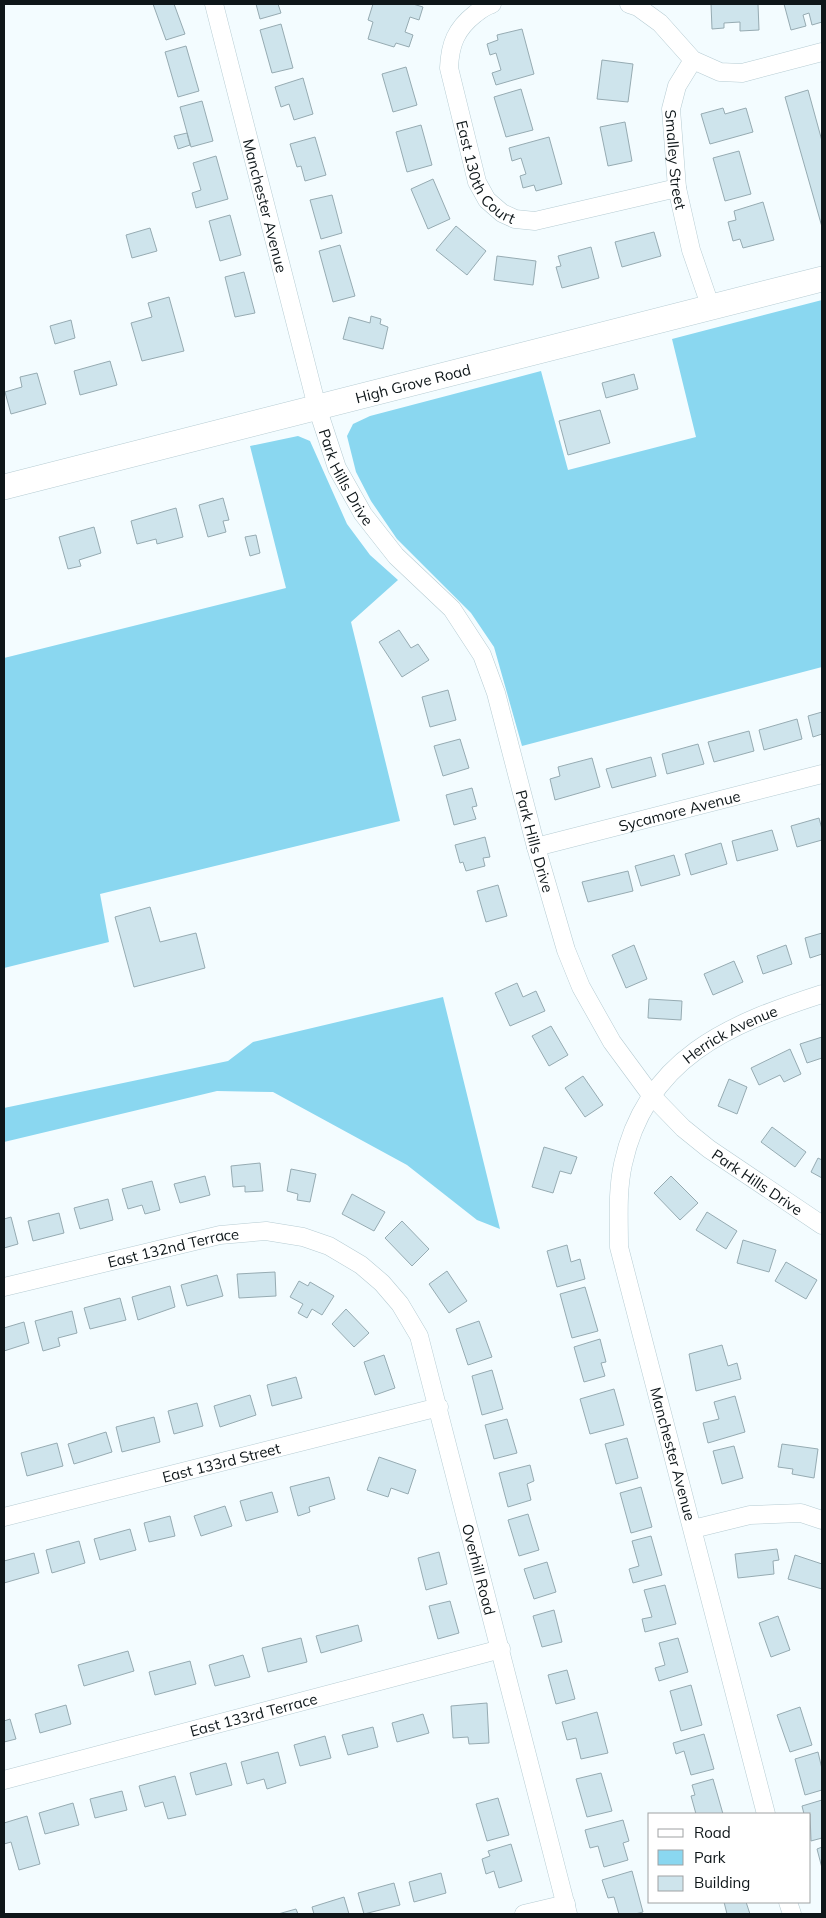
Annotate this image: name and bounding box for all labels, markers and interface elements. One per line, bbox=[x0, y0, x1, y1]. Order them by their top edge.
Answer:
street label: Smalley Street bbox=[662, 109, 691, 211]
street label: East 130th Court bbox=[453, 118, 518, 227]
street label: Manchester Avenue bbox=[239, 137, 292, 274]
street label: High Grove Road bbox=[353, 359, 473, 407]
street label: Park Hills Drive bbox=[315, 426, 378, 529]
street label: Sycamore Avenue bbox=[616, 786, 742, 835]
street label: Park Hills Drive bbox=[512, 788, 558, 894]
street label: Herrick Avenue bbox=[678, 1001, 780, 1067]
street label: Park Hills Drive bbox=[708, 1144, 807, 1219]
street label: East 132nd Terrace bbox=[106, 1224, 240, 1271]
street label: Manchester Avenue bbox=[646, 1385, 700, 1523]
street label: East 133rd Street bbox=[160, 1438, 282, 1486]
street label: Overhill Road bbox=[458, 1522, 500, 1617]
street label: East 133rd Terrace bbox=[188, 1688, 319, 1740]
legend bbox=[648, 1813, 811, 1903]
text: Road bbox=[694, 1823, 731, 1842]
text: Park bbox=[694, 1848, 726, 1867]
text: Building bbox=[694, 1873, 750, 1892]

